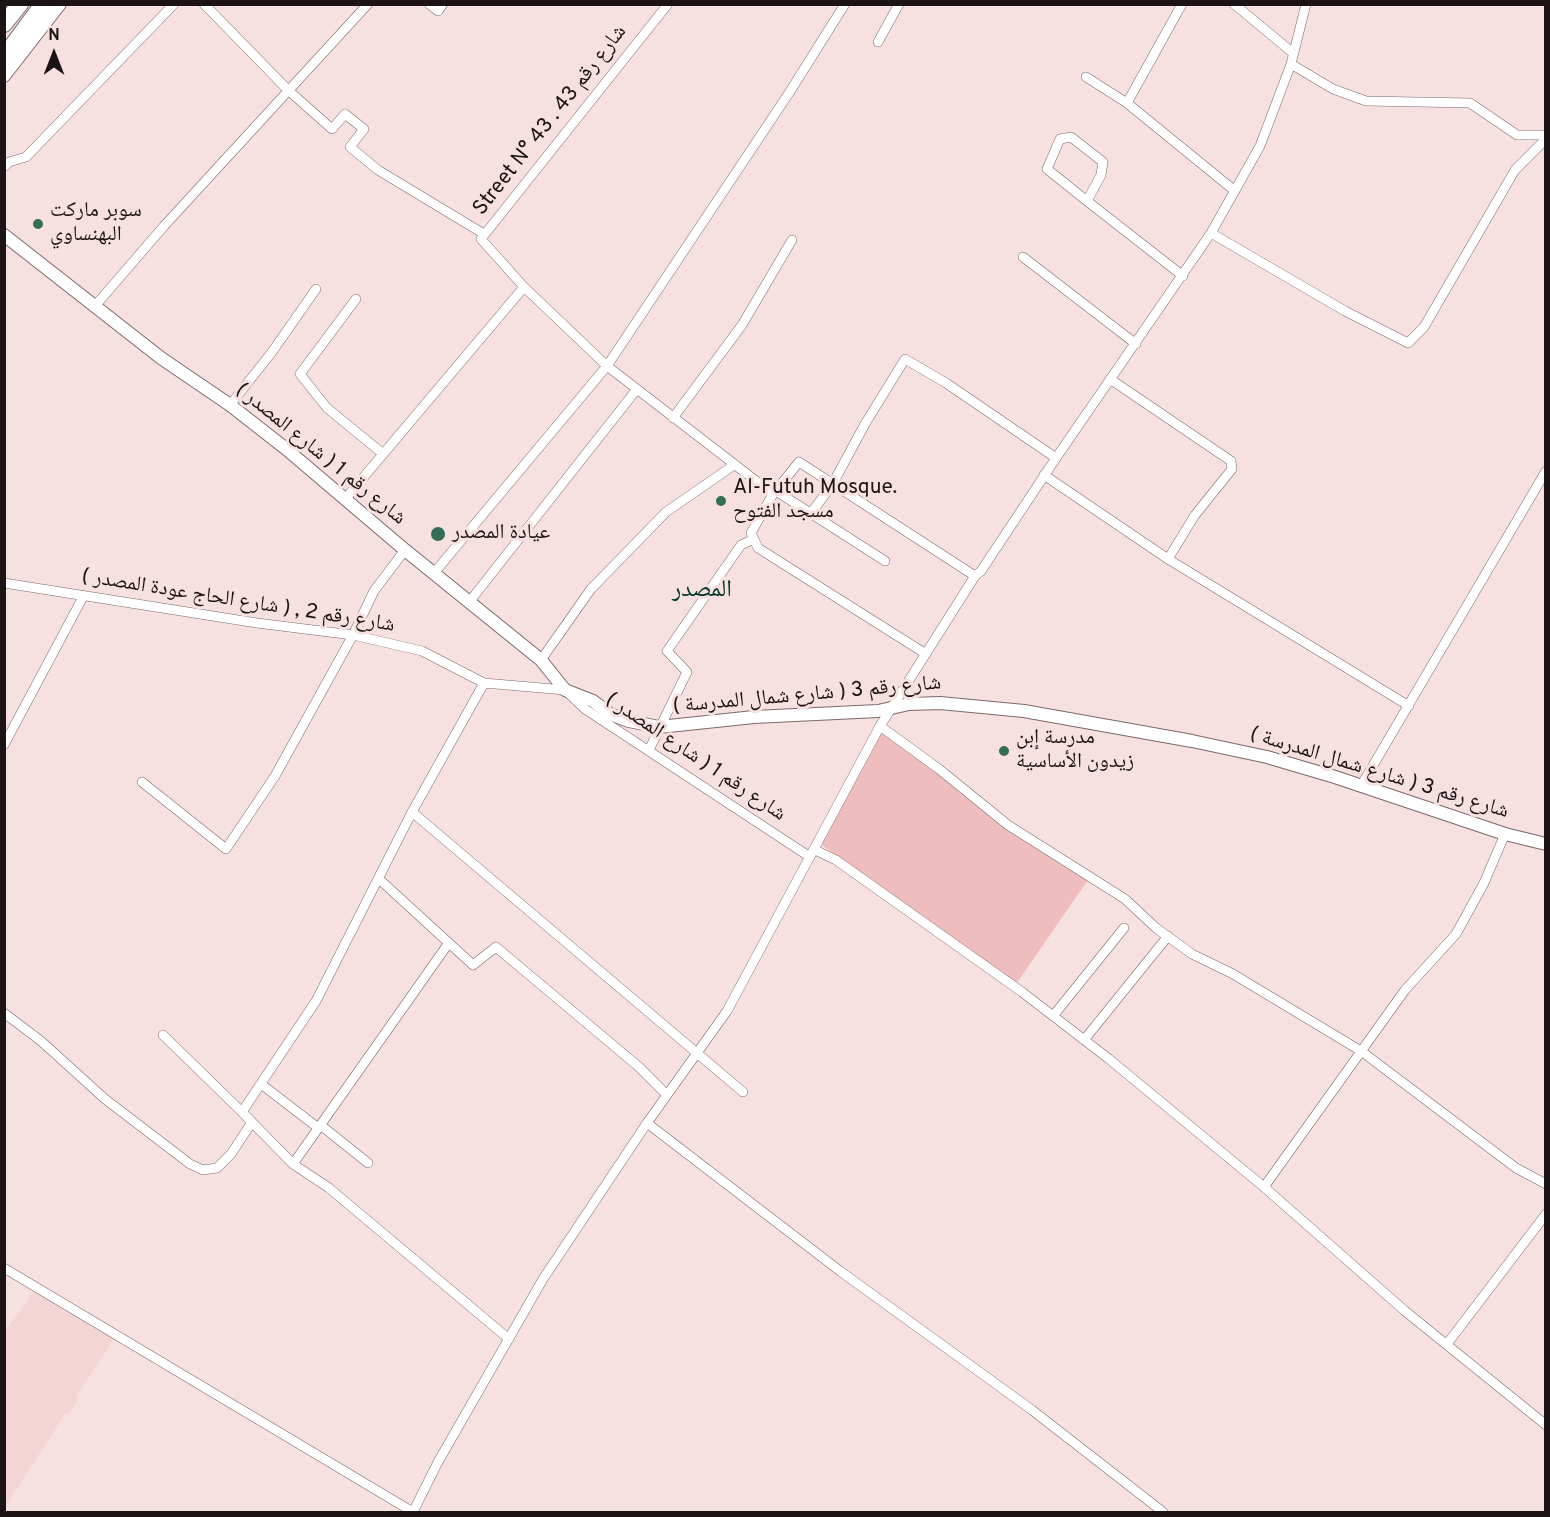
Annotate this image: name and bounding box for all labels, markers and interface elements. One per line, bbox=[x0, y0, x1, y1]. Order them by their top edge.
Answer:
street label: Street N° 43 . شارع رقم 43 bbox=[469, 21, 633, 221]
north arrow bbox=[24, 24, 84, 84]
text: N bbox=[48, 26, 60, 46]
place label: سوبر ماركت البهنساوي bbox=[50, 199, 142, 249]
marker: سوبر ماركت البهنساوي bbox=[31, 217, 45, 231]
street label: شارع رقم 1 ( شارع المصدر ) bbox=[230, 378, 410, 532]
place label: Al-Futuh Mosque. مسجد الفتوح bbox=[733, 476, 897, 526]
marker: Al-Futuh Mosque. مسجد الفتوح bbox=[714, 494, 728, 508]
place label: عيادة المصدر bbox=[452, 521, 550, 547]
marker: عيادة المصدر bbox=[429, 525, 447, 543]
street label: شارع رقم 2 , ( شارع الحاج عودة المصدر ) bbox=[80, 565, 396, 639]
district label: المصدر bbox=[672, 577, 732, 605]
street label: شارع رقم 3 ( شارع شمال المدرسة ) bbox=[672, 672, 942, 720]
street label: شارع رقم 1 ( شارع المصدر ) bbox=[600, 688, 790, 828]
street label: شارع رقم 3 ( شارع شمال المدرسة ) bbox=[1247, 723, 1511, 825]
place label: مدرسة إبن زيدون الأساسية bbox=[1016, 726, 1134, 776]
marker: مدرسة إبن زيدون الأساسية bbox=[997, 744, 1011, 758]

